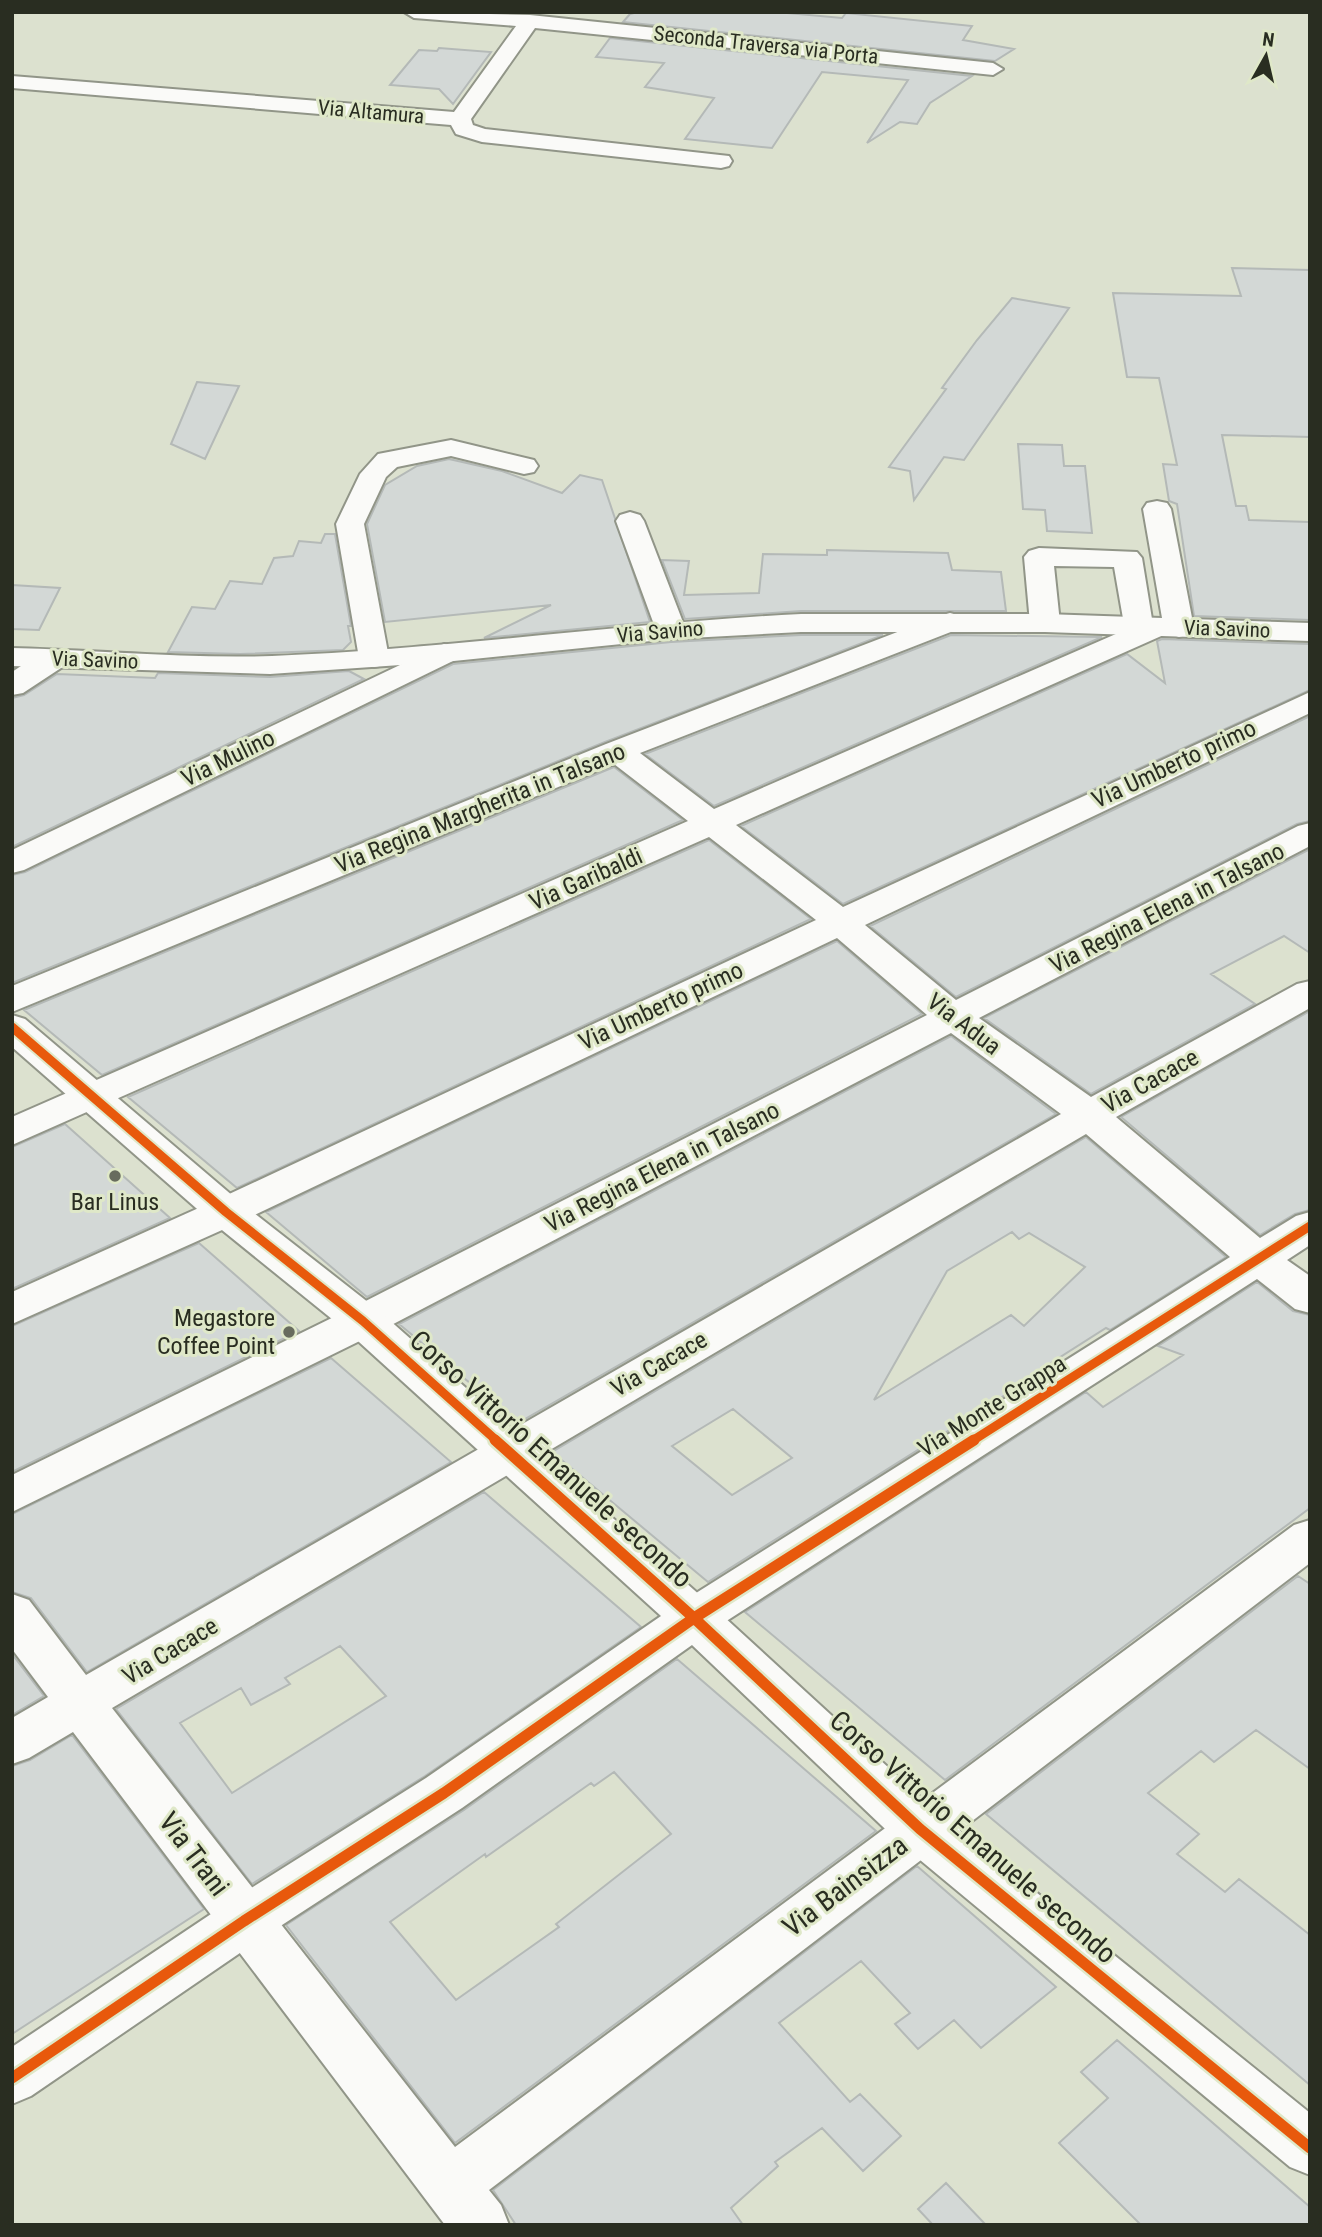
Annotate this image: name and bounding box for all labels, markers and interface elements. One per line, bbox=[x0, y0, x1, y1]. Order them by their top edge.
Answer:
street label: Seconda Traversa via Porta bbox=[653, 21, 879, 69]
north arrow bbox=[1231, 21, 1301, 91]
text: N bbox=[1261, 27, 1276, 52]
street label: Via Altamura bbox=[317, 95, 425, 129]
street label: Via Savino bbox=[1183, 615, 1271, 643]
street label: Via Savino bbox=[616, 616, 704, 648]
street label: Via Savino bbox=[51, 646, 139, 674]
street label: Via Umberto primo bbox=[1088, 714, 1260, 814]
street label: Via Mulino bbox=[177, 723, 279, 793]
street label: Via Regina Margherita in Talsano bbox=[331, 737, 629, 879]
street label: Via Regina Elena in Talsano bbox=[1045, 837, 1289, 979]
street label: Via Garibaldi bbox=[525, 842, 647, 916]
street label: Via Umberto primo bbox=[575, 956, 747, 1056]
street label: Via Adua bbox=[922, 987, 1006, 1061]
street label: Via Cacace bbox=[1097, 1043, 1203, 1119]
street label: Via Regina Elena in Talsano bbox=[540, 1096, 784, 1238]
marker: Bar Linus bbox=[107, 1168, 123, 1184]
place label: Bar Linus bbox=[71, 1188, 159, 1216]
place label: Megastore Coffee Point bbox=[157, 1304, 275, 1360]
street label: Corso Vittorio Emanuele secondo bbox=[403, 1323, 699, 1595]
marker: Megastore Coffee Point bbox=[281, 1324, 297, 1340]
street label: Via Cacace bbox=[606, 1325, 712, 1403]
street label: Via Monte Grappa bbox=[913, 1349, 1071, 1463]
street label: Via Cacace bbox=[117, 1612, 223, 1690]
street label: Corso Vittorio Emanuele secondo bbox=[823, 1704, 1123, 1970]
street label: Via Trani bbox=[152, 1806, 236, 1902]
street label: Via Bainsizza bbox=[776, 1828, 914, 1944]

